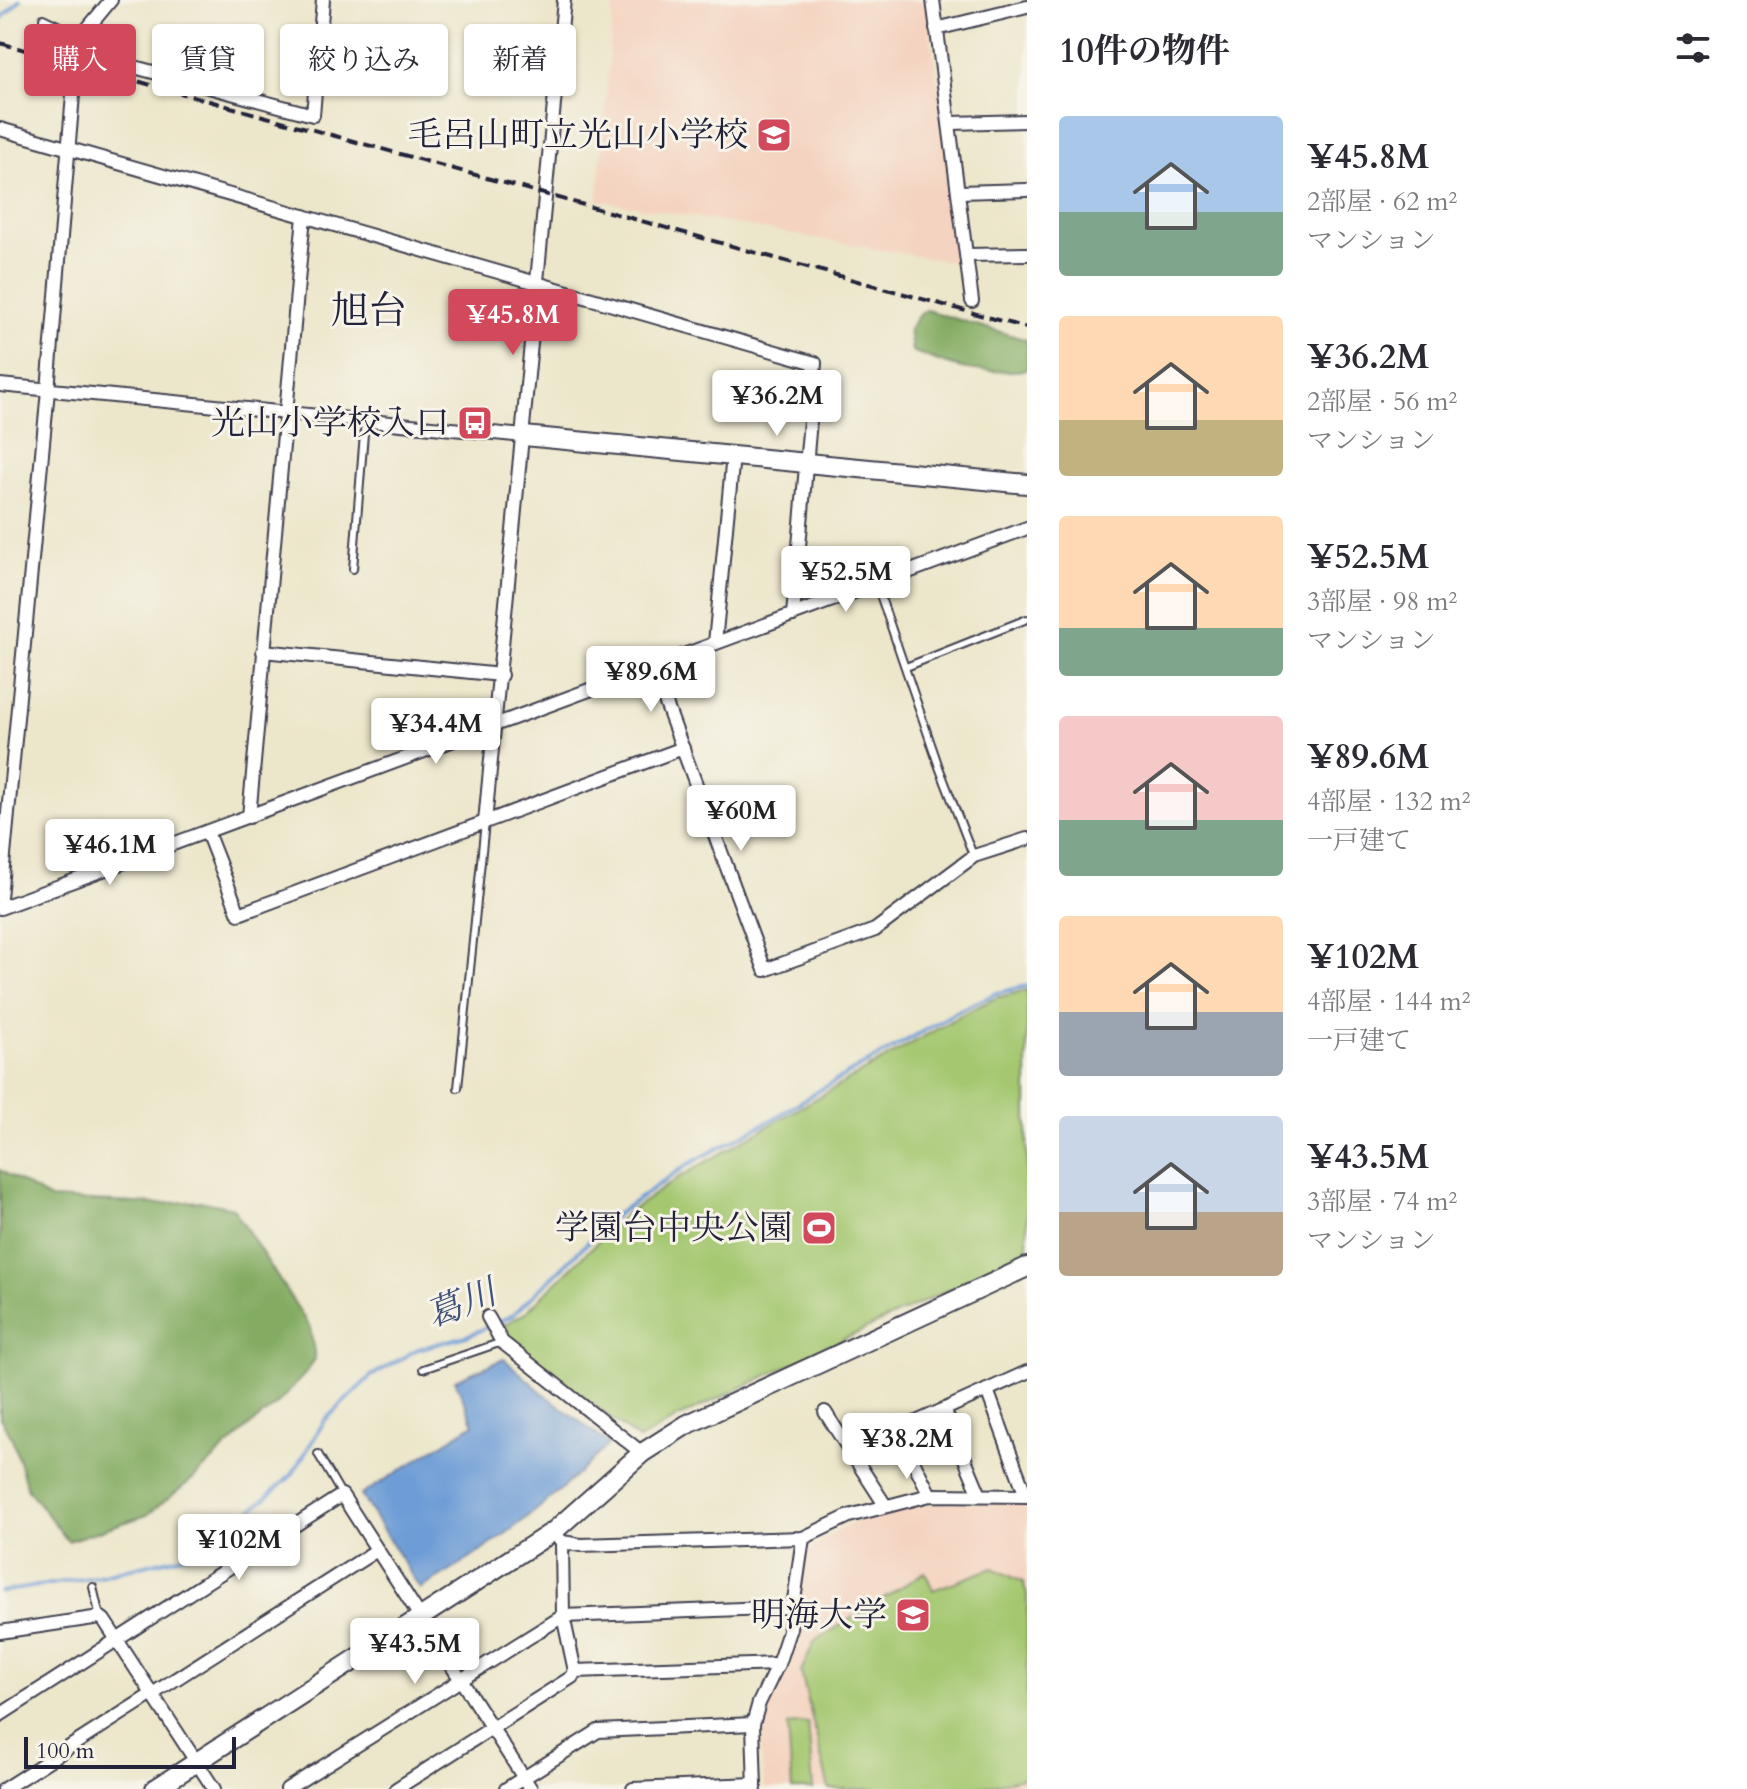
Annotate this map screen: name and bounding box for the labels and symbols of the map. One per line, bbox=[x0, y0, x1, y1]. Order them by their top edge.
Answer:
place label: 毛呂山町立光山小学校 bbox=[408, 112, 748, 158]
school or university icon: 毛呂山町立光山小学校 bbox=[755, 116, 793, 154]
district label: 旭台 bbox=[331, 285, 407, 337]
pin: ¥45.8M bbox=[448, 289, 578, 357]
pin: ¥36.2M bbox=[712, 370, 842, 438]
place label: 光山小学校入口 bbox=[211, 400, 449, 446]
bus stop icon: 光山小学校入口 bbox=[456, 404, 494, 442]
pin: ¥52.5M bbox=[781, 546, 911, 614]
pin: ¥89.6M bbox=[586, 646, 716, 714]
pin: ¥34.4M bbox=[371, 698, 501, 766]
pin: ¥60M bbox=[694, 785, 788, 853]
pin: ¥46.1M bbox=[45, 819, 175, 887]
place label: 学園台中央公園 bbox=[555, 1205, 793, 1251]
sports icon: 学園台中央公園 bbox=[800, 1209, 838, 1247]
water label: 葛川 bbox=[418, 1266, 507, 1340]
pin: ¥38.2M bbox=[842, 1413, 972, 1481]
pin: ¥102M bbox=[183, 1514, 295, 1582]
place label: 明海大学 bbox=[751, 1592, 887, 1638]
school or university icon: 明海大学 bbox=[894, 1596, 932, 1634]
pin: ¥43.5M bbox=[350, 1618, 480, 1686]
scale bar bbox=[24, 1733, 236, 1769]

